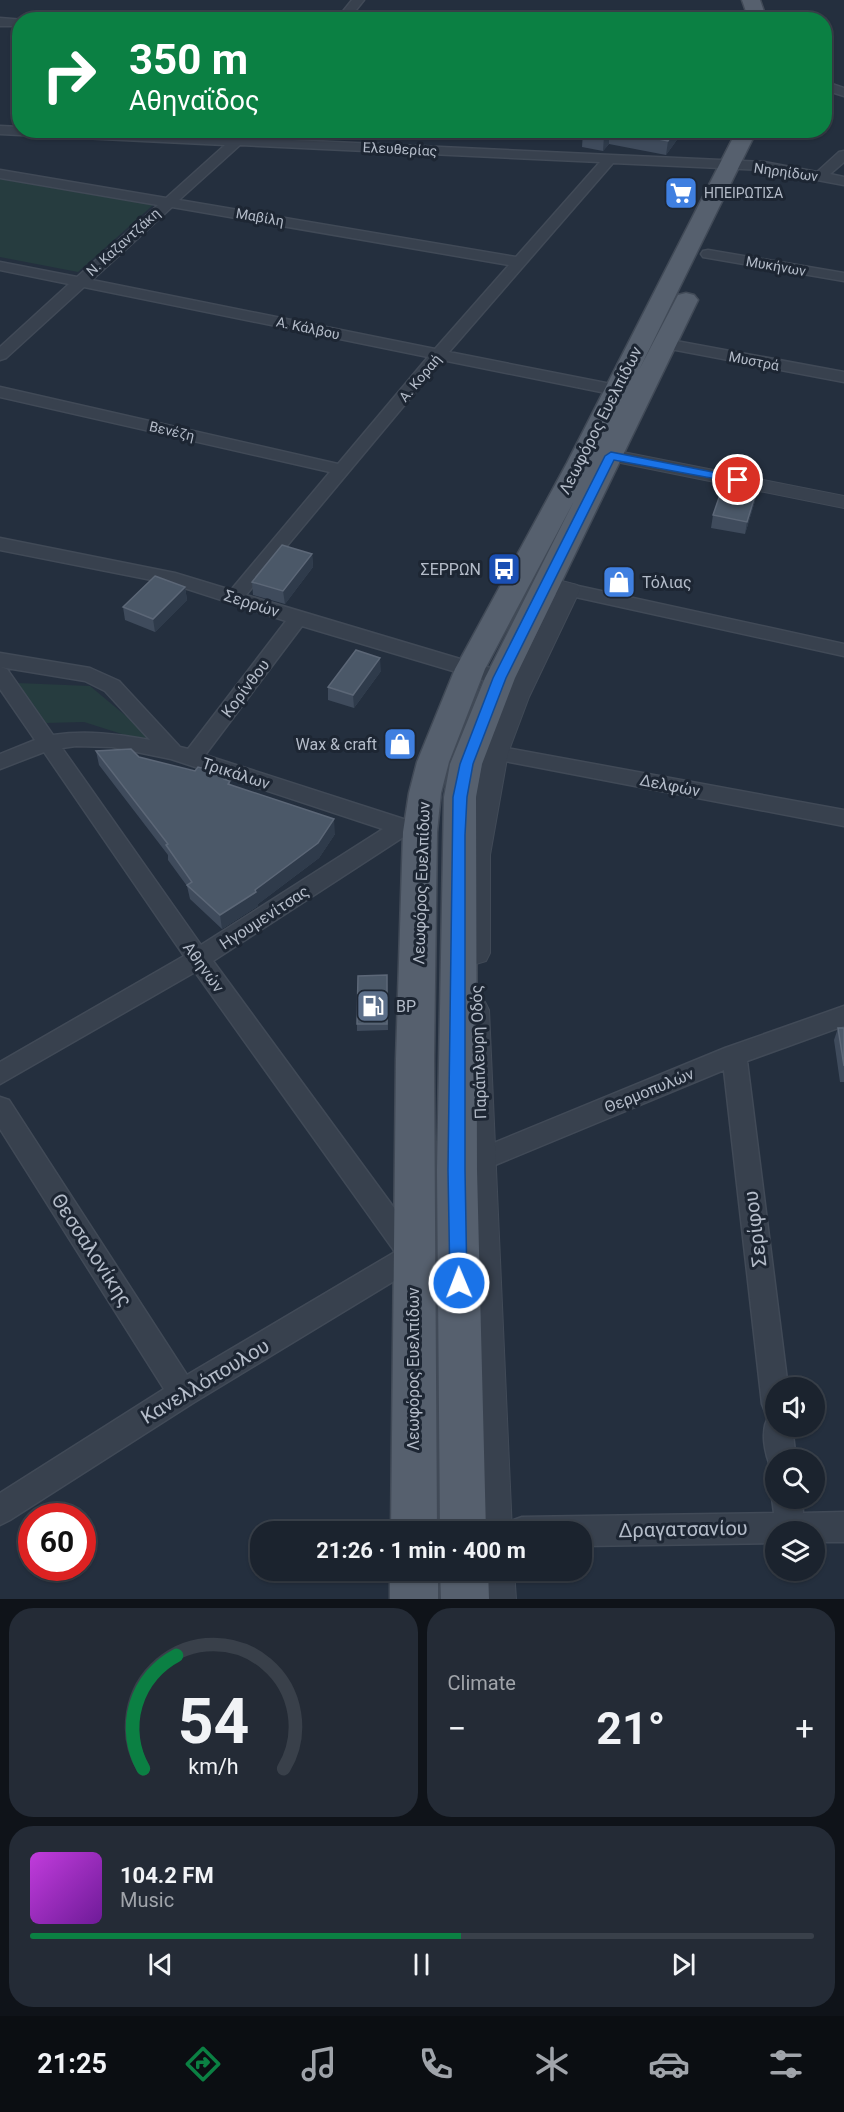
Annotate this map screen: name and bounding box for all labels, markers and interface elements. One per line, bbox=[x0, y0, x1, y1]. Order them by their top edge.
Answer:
text: 350 m bbox=[129, 35, 248, 84]
icon: right bbox=[30, 36, 108, 114]
text: Αθηναΐδος bbox=[129, 85, 259, 117]
street label: Ελευθερίας bbox=[362, 139, 438, 159]
street label: Νηρηίδων bbox=[753, 160, 819, 184]
supermarket icon: ΗΠΕΙΡΩΤΙΣΑ bbox=[663, 175, 699, 211]
place label: ΗΠΕΙΡΩΤΙΣΑ bbox=[704, 185, 783, 201]
street label: Ν. Καζαντζάκη bbox=[83, 205, 163, 279]
street label: Μαβίλη bbox=[235, 205, 285, 229]
street label: Μυκήνων bbox=[745, 253, 807, 279]
street label: A. Κάλβου bbox=[275, 313, 341, 343]
street label: Λεωφόρος Ευελπίδων bbox=[555, 343, 646, 497]
street label: Μυστρά bbox=[727, 348, 781, 374]
street label: Α. Κοραή bbox=[396, 351, 444, 405]
street label: Βενέζη bbox=[148, 418, 196, 444]
pin bbox=[712, 454, 763, 505]
icon: arrive bbox=[721, 463, 754, 496]
bus stop icon: ΣΕΡΡΩΝ bbox=[486, 551, 522, 587]
place label: ΣΕΡΡΩΝ bbox=[421, 560, 481, 579]
shop icon: Τόλιας bbox=[601, 564, 637, 600]
place label: Τόλιας bbox=[642, 573, 691, 592]
street label: Σερρών bbox=[222, 586, 282, 621]
street label: Κορίνθου bbox=[217, 655, 273, 721]
shop icon: Wax & craft bbox=[382, 726, 418, 762]
place label: Wax & craft bbox=[296, 735, 377, 754]
street label: Τρικάλων bbox=[200, 754, 272, 793]
street label: Δελφών bbox=[638, 770, 702, 801]
street label: Λεωφόρος Ευελπίδων bbox=[409, 801, 434, 965]
street label: Ηγουμενίτσας bbox=[216, 881, 313, 953]
street label: Αθηνών bbox=[179, 939, 228, 996]
street label: Παράπλευρη Οδός bbox=[467, 985, 490, 1119]
fuel station icon: BP bbox=[355, 988, 391, 1024]
place label: BP bbox=[396, 997, 416, 1016]
street label: Θερμοπυλών bbox=[602, 1064, 697, 1117]
street label: Θεσσαλονίκης bbox=[46, 1189, 138, 1311]
street label: Σερίφου bbox=[738, 1190, 772, 1268]
position arrow bbox=[427, 1251, 491, 1315]
street label: Λεωφόρος Ευελπίδων bbox=[404, 1287, 423, 1451]
street label: Κανελλόπουλου bbox=[136, 1333, 274, 1429]
map controls bbox=[765, 1377, 825, 1581]
button: sound bbox=[765, 1377, 825, 1437]
button: search bbox=[765, 1449, 825, 1509]
speed limit sign: 60 bbox=[18, 1503, 96, 1581]
street label: Δραγατσανίου bbox=[618, 1516, 748, 1542]
button: layers bbox=[765, 1521, 825, 1581]
text: 21:26 · 1 min · 400 m bbox=[316, 1538, 526, 1563]
text: Climate bbox=[448, 1671, 516, 1695]
text: 54 bbox=[177, 1685, 249, 1758]
text: 21° bbox=[596, 1702, 665, 1755]
text: − bbox=[448, 1709, 466, 1748]
text: + bbox=[795, 1709, 814, 1748]
text: km/h bbox=[188, 1755, 238, 1780]
text: 104.2 FM bbox=[120, 1863, 214, 1888]
text: Music bbox=[120, 1888, 174, 1912]
icon: previous bbox=[144, 1948, 177, 1981]
icon: pause bbox=[405, 1948, 438, 1981]
icon: next bbox=[667, 1948, 700, 1981]
icon: directions bbox=[182, 2043, 224, 2085]
icon: music bbox=[298, 2043, 340, 2085]
icon: phone bbox=[415, 2043, 457, 2085]
icon: climate bbox=[531, 2043, 573, 2085]
icon: car bbox=[648, 2043, 690, 2085]
icon: filters bbox=[765, 2043, 807, 2085]
text: 21:25 bbox=[37, 2048, 107, 2080]

